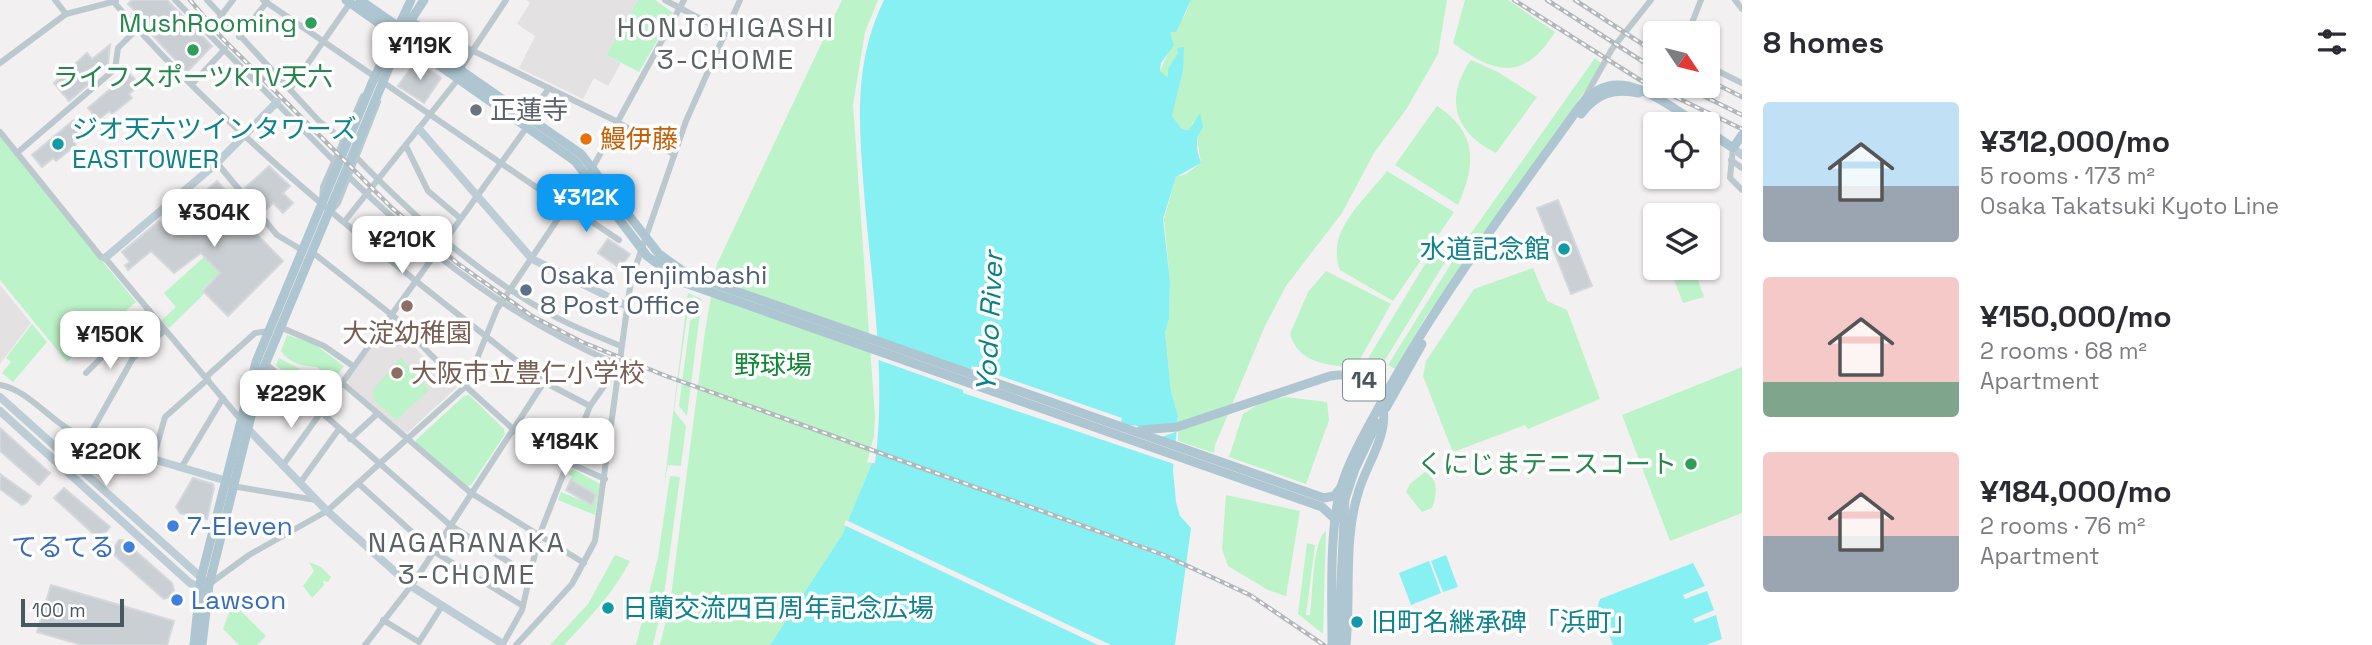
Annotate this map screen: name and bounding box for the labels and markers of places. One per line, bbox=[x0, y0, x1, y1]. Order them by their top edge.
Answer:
place label: MushRooming bbox=[119, 6, 297, 40]
marker: MushRooming bbox=[303, 15, 319, 31]
pin: ¥119K bbox=[371, 22, 469, 82]
marker: ライフスポーツKTV天六 bbox=[185, 42, 201, 58]
place label: ライフスポーツKTV天六 bbox=[53, 60, 333, 94]
place label: 正蓮寺 bbox=[490, 93, 568, 127]
marker: 正蓮寺 bbox=[468, 102, 484, 118]
place label: ジオ天六ツインタワーズ EASTTOWER bbox=[72, 112, 357, 176]
place label: 鰻伊藤 bbox=[600, 122, 678, 156]
marker: 鰻伊藤 bbox=[578, 131, 594, 147]
marker: ジオ天六ツインタワーズ EASTTOWER bbox=[50, 136, 66, 152]
pin: ¥312K bbox=[537, 174, 635, 234]
pin: ¥304K bbox=[165, 190, 263, 249]
pin: ¥210K bbox=[353, 216, 451, 276]
place label: 水道記念館 bbox=[1420, 232, 1550, 266]
marker: 水道記念館 bbox=[1556, 241, 1572, 257]
place label: Osaka Tenjimbashi 8 Post Office bbox=[540, 258, 767, 322]
marker: Osaka Tenjimbashi 8 Post Office bbox=[518, 282, 534, 298]
marker: 大淀幼稚園 bbox=[399, 298, 415, 314]
pin: ¥150K bbox=[61, 312, 159, 371]
place label: 大淀幼稚園 bbox=[342, 316, 472, 350]
place label: 大阪市立豊仁小学校 bbox=[411, 356, 645, 390]
marker: 大阪市立豊仁小学校 bbox=[389, 365, 405, 381]
pin: ¥229K bbox=[242, 370, 340, 430]
pin: ¥184K bbox=[516, 419, 614, 478]
pin: ¥220K bbox=[57, 428, 155, 488]
place label: くにじまテニスコート bbox=[1417, 447, 1677, 481]
marker: くにじまテニスコート bbox=[1683, 456, 1699, 472]
place label: 7-Eleven bbox=[187, 509, 293, 543]
marker: 7-Eleven bbox=[165, 518, 181, 534]
place label: てるてる bbox=[11, 530, 115, 564]
marker: てるてる bbox=[121, 539, 137, 555]
place label: Lawson bbox=[191, 583, 286, 617]
place label: 日蘭交流四百周年記念広場 bbox=[622, 591, 934, 625]
marker: Lawson bbox=[169, 592, 185, 608]
marker: 日蘭交流四百周年記念広場 bbox=[600, 600, 616, 616]
place label: 旧町名継承碑 「浜町」 bbox=[1371, 605, 1638, 639]
marker: 旧町名継承碑 「浜町」 bbox=[1349, 614, 1365, 630]

